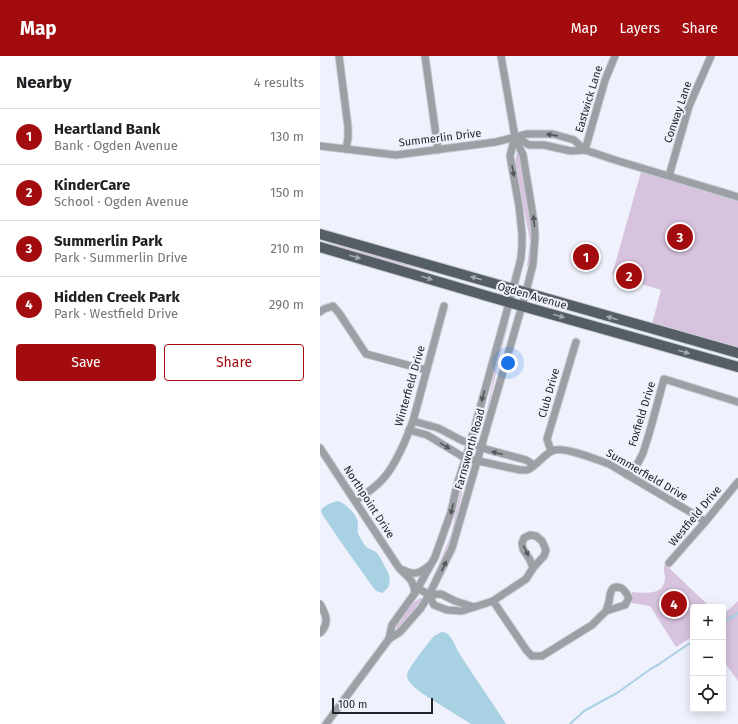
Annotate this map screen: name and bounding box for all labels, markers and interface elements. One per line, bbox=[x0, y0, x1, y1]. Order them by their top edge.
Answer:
text: Map bbox=[20, 17, 57, 40]
text: Map bbox=[571, 20, 597, 37]
text: Layers bbox=[619, 20, 660, 37]
text: Share bbox=[682, 20, 718, 37]
street label: Eastwick Lane bbox=[573, 64, 605, 134]
text: Nearby bbox=[16, 72, 71, 93]
text: 4 results bbox=[254, 75, 304, 90]
street label: Conway Lane bbox=[661, 79, 695, 145]
text: Heartland Bank bbox=[54, 120, 160, 138]
street label: Summerlin Drive bbox=[398, 126, 482, 150]
text: 1 bbox=[26, 129, 32, 144]
text: 130 m bbox=[270, 129, 304, 144]
one-way arrow bbox=[546, 132, 558, 138]
text: Bank · Ogden Avenue bbox=[54, 138, 178, 153]
one-way arrow bbox=[510, 165, 516, 177]
text: KinderCare bbox=[54, 176, 130, 194]
text: 2 bbox=[26, 185, 32, 200]
text: 150 m bbox=[270, 185, 304, 200]
text: School · Ogden Avenue bbox=[54, 194, 189, 209]
one-way arrow bbox=[531, 215, 537, 227]
pin: 3 bbox=[667, 222, 693, 252]
text: Summerlin Park bbox=[54, 232, 162, 250]
text: 3 bbox=[26, 241, 32, 256]
text: 210 m bbox=[270, 241, 304, 256]
pin: 1 bbox=[573, 242, 599, 272]
text: Park · Summerlin Drive bbox=[54, 250, 188, 265]
one-way arrow bbox=[349, 254, 361, 260]
pin: 2 bbox=[616, 261, 642, 291]
one-way arrow bbox=[421, 275, 433, 281]
one-way arrow bbox=[469, 275, 481, 281]
street label: Ogden Avenue bbox=[496, 280, 568, 312]
text: Hidden Creek Park bbox=[54, 288, 180, 306]
text: 4 bbox=[25, 297, 33, 312]
text: 290 m bbox=[269, 297, 304, 312]
text: Park · Westfield Drive bbox=[54, 306, 178, 321]
one-way arrow bbox=[553, 313, 565, 319]
one-way arrow bbox=[606, 315, 618, 321]
button: Save bbox=[16, 344, 156, 381]
button: Share bbox=[164, 344, 304, 381]
street label: Winterfield Drive bbox=[392, 344, 428, 428]
one-way arrow bbox=[678, 349, 690, 355]
your location bbox=[498, 353, 518, 373]
street label: Club Drive bbox=[536, 367, 562, 419]
street label: Foxfield Drive bbox=[626, 380, 658, 448]
one-way arrow bbox=[480, 390, 486, 402]
street label: Farnsworth Road bbox=[452, 407, 488, 491]
one-way arrow bbox=[439, 442, 451, 449]
street label: Summerfield Drive bbox=[604, 446, 690, 504]
one-way arrow bbox=[491, 449, 503, 455]
street label: Northpoint Drive bbox=[341, 463, 397, 541]
street label: Westfield Drive bbox=[666, 483, 724, 549]
one-way arrow bbox=[448, 503, 454, 515]
one-way arrow bbox=[522, 545, 529, 557]
one-way arrow bbox=[441, 560, 447, 571]
pin: 4 bbox=[661, 589, 687, 619]
map controls bbox=[690, 604, 726, 712]
button: + bbox=[690, 604, 726, 640]
button: − bbox=[690, 640, 726, 676]
button: locate bbox=[690, 676, 726, 712]
scale bar bbox=[332, 696, 433, 715]
text: 100 m bbox=[338, 698, 367, 711]

